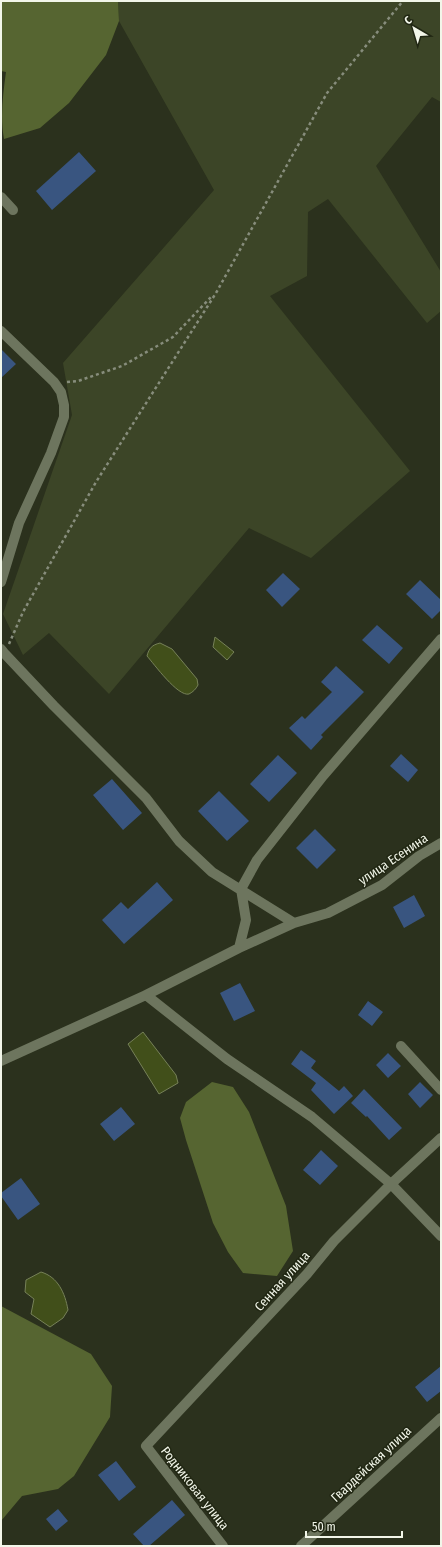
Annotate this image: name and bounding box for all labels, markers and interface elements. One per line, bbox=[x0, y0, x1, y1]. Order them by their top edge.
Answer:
north arrow bbox=[394, 8, 434, 48]
text: С bbox=[402, 13, 415, 27]
street label: улица Есенина bbox=[355, 830, 431, 888]
street label: Сенная улица bbox=[251, 1248, 313, 1314]
street label: Гвардейская улица bbox=[328, 1423, 414, 1505]
street label: Родниковая улица bbox=[158, 1443, 232, 1533]
scale bar bbox=[306, 1513, 402, 1539]
text: 50 m bbox=[312, 1520, 336, 1534]

